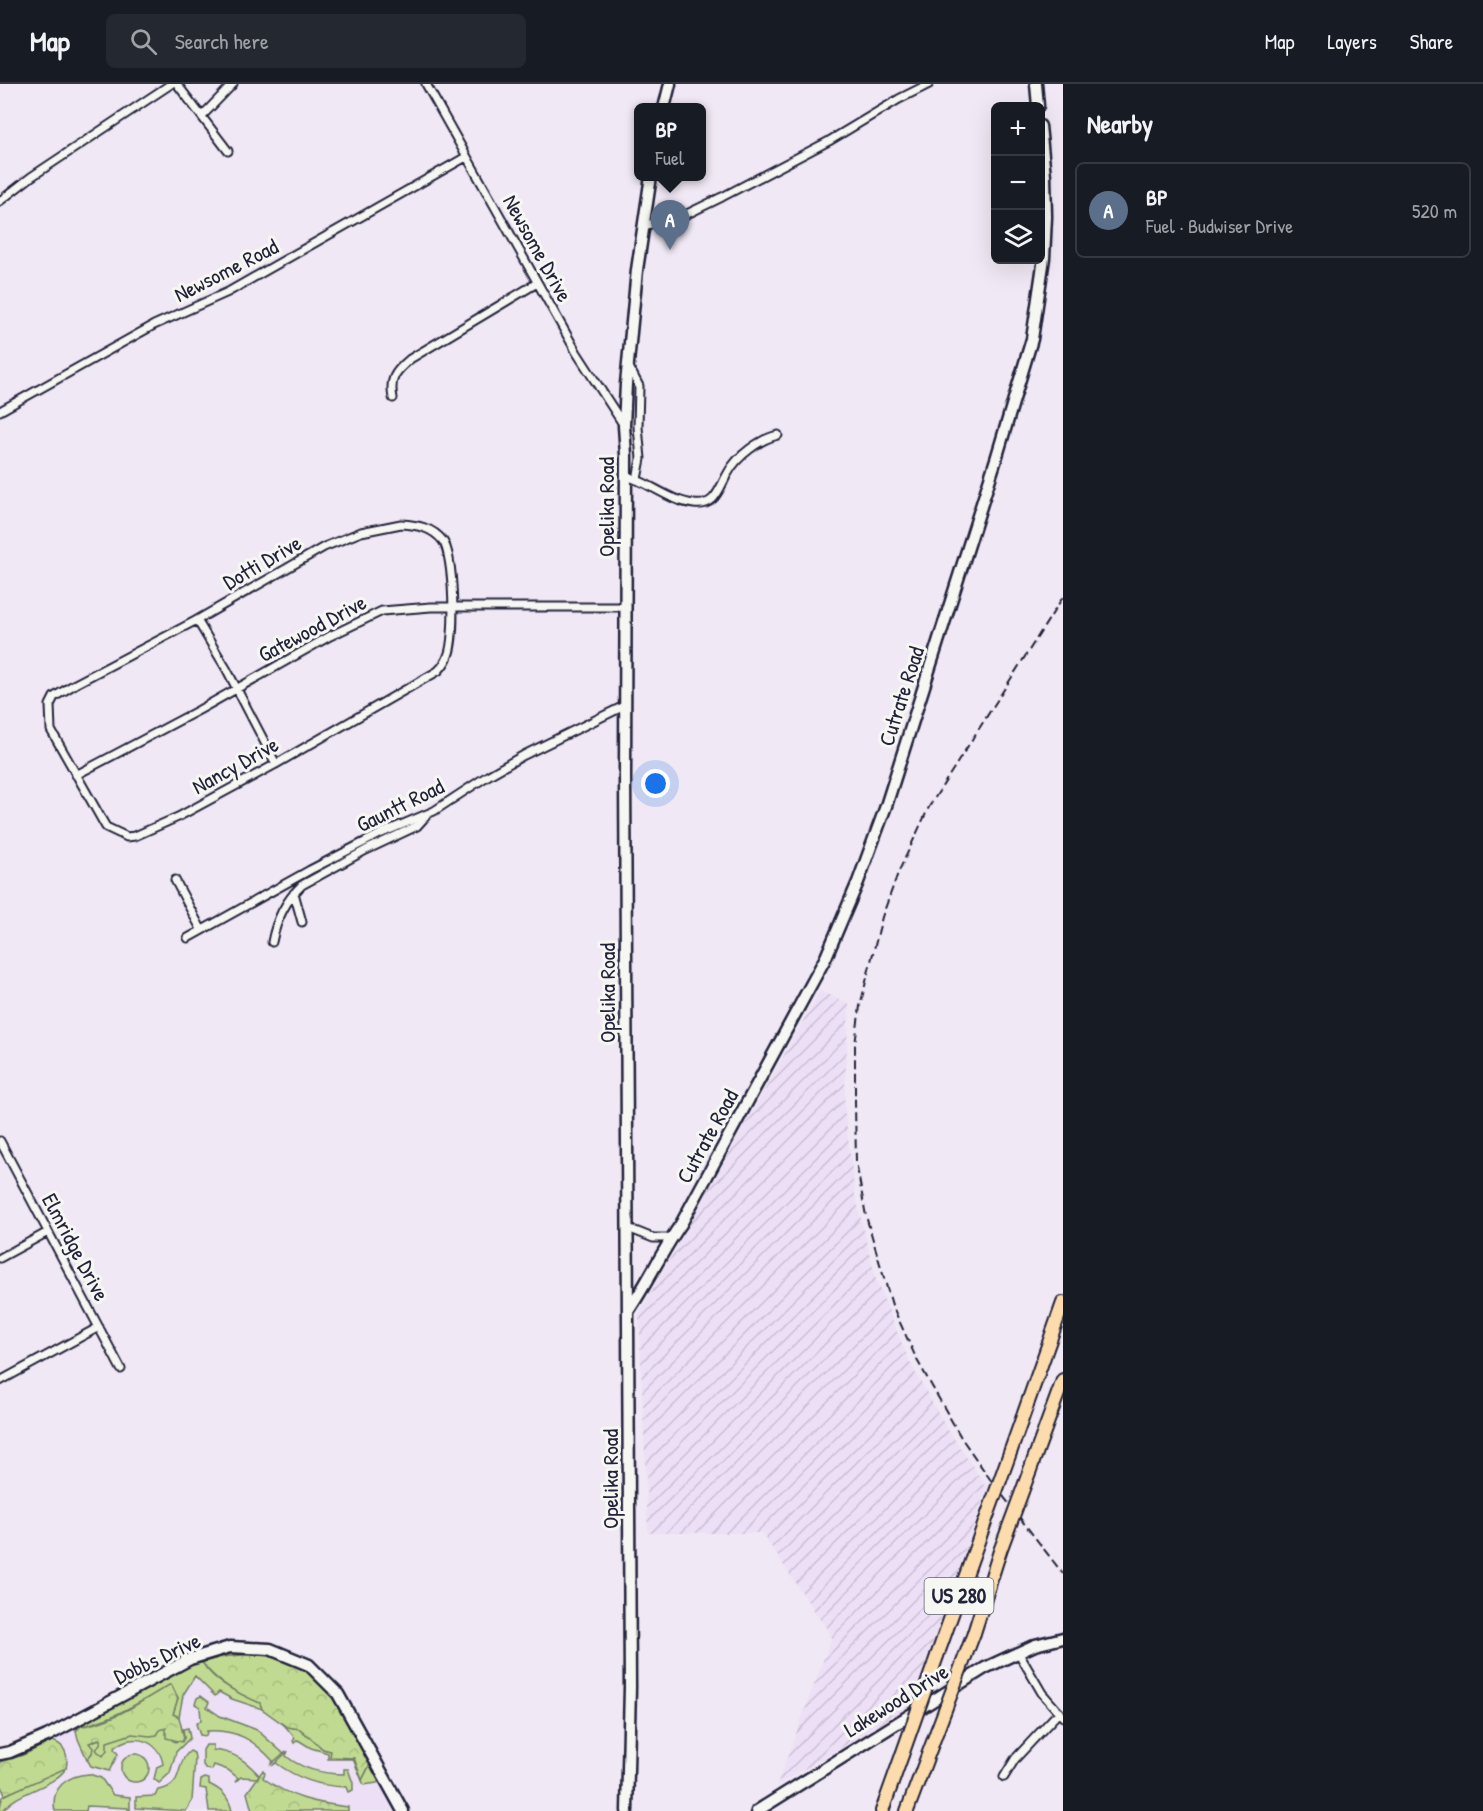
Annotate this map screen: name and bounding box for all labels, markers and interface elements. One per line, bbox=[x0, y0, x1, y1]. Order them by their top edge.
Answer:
search box bbox=[106, 14, 526, 68]
text: Map bbox=[30, 22, 70, 60]
icon: search bbox=[127, 25, 160, 58]
text: Search here bbox=[175, 26, 269, 56]
text: Map bbox=[1265, 27, 1294, 56]
text: Layers bbox=[1327, 27, 1377, 56]
text: Share bbox=[1410, 27, 1453, 56]
map controls bbox=[991, 102, 1045, 264]
button: + bbox=[991, 102, 1045, 156]
popup bbox=[634, 103, 706, 181]
text: Nearby bbox=[1087, 106, 1153, 141]
text: BP bbox=[656, 114, 677, 144]
text: Fuel bbox=[656, 144, 684, 171]
button: − bbox=[991, 156, 1045, 210]
text: BP bbox=[1146, 182, 1168, 212]
street label: Newsome Drive bbox=[496, 189, 580, 307]
text: A bbox=[1104, 197, 1113, 224]
text: 520 m bbox=[1412, 197, 1457, 224]
pin: A bbox=[650, 200, 690, 250]
button: layers bbox=[991, 210, 1045, 264]
text: Fuel · Budwiser Drive bbox=[1146, 212, 1293, 239]
street label: Newsome Road bbox=[169, 231, 283, 309]
street label: Opelika Road bbox=[591, 457, 621, 557]
street label: Dotti Drive bbox=[217, 527, 307, 596]
street label: Gatewood Drive bbox=[253, 587, 372, 669]
street label: Cutrate Road bbox=[871, 642, 931, 750]
street label: Nancy Drive bbox=[186, 729, 284, 801]
your location bbox=[641, 769, 670, 798]
street label: Gauntt Road bbox=[351, 771, 449, 839]
street label: Opelika Road bbox=[592, 943, 622, 1043]
street label: Cutrate Road bbox=[669, 1083, 745, 1188]
street label: Elmridge Drive bbox=[35, 1188, 117, 1306]
street label: Opelika Road bbox=[595, 1429, 625, 1529]
road number: US 280 bbox=[924, 1578, 994, 1614]
street label: Dobbs Drive bbox=[109, 1625, 205, 1691]
street label: Lakewood Drive bbox=[838, 1656, 954, 1744]

